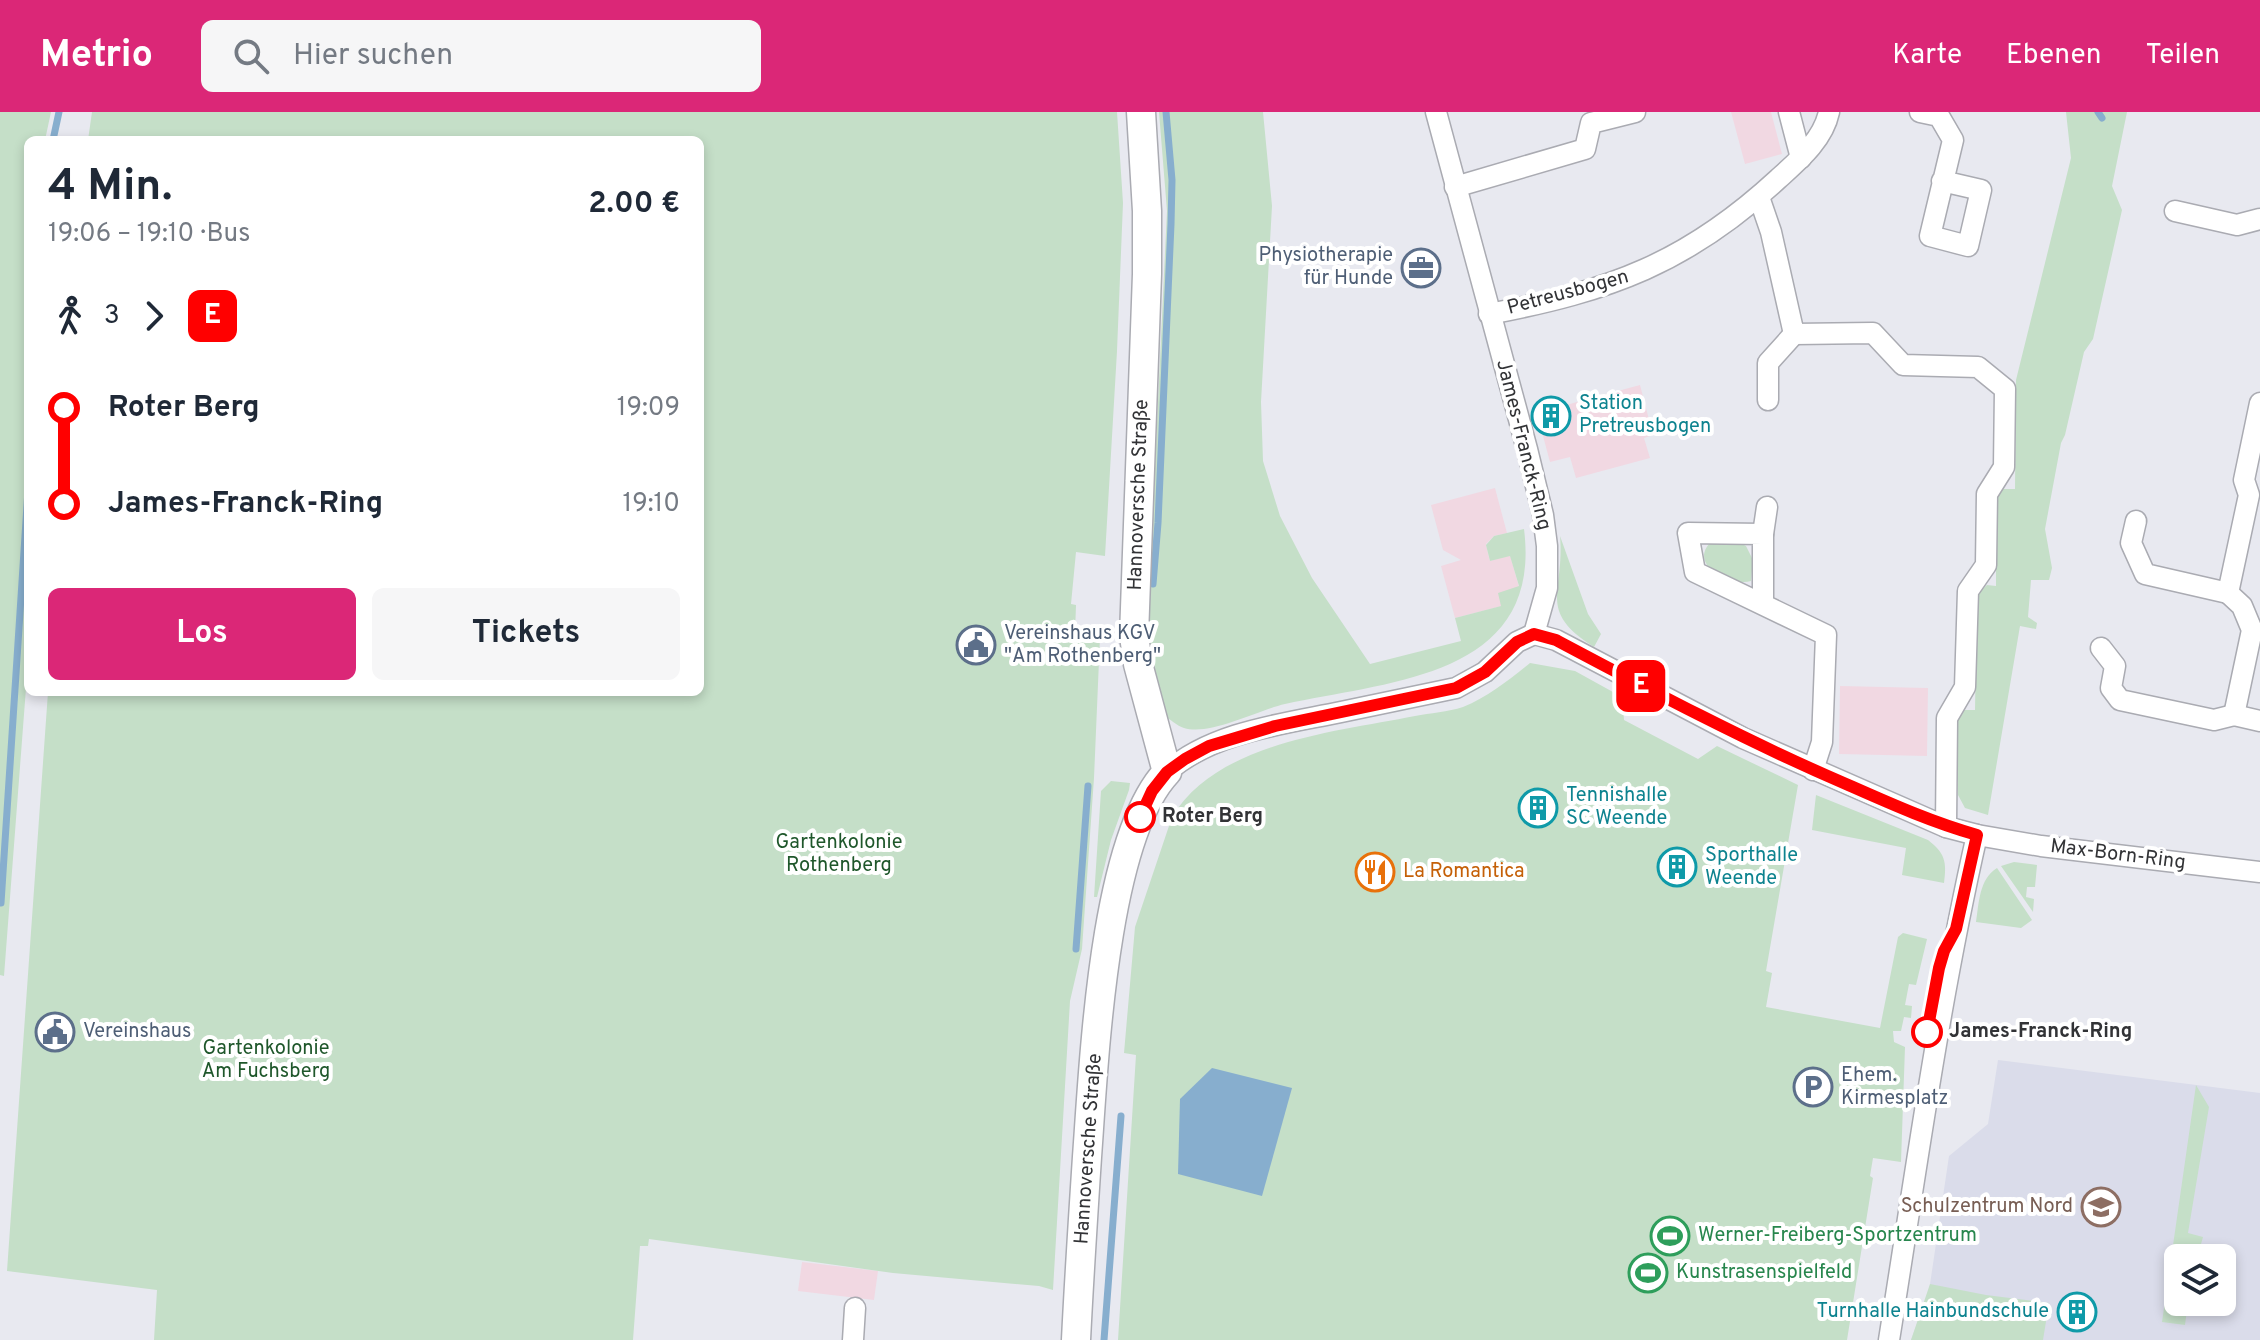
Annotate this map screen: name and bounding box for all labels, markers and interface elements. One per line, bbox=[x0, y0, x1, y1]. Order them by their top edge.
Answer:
search box bbox=[201, 20, 761, 92]
text: Metrio bbox=[40, 32, 153, 81]
icon: search bbox=[229, 34, 273, 78]
text: Hier suchen bbox=[293, 38, 453, 75]
text: Karte bbox=[1892, 38, 1962, 74]
text: Ebenen bbox=[2006, 38, 2102, 74]
text: Teilen bbox=[2146, 38, 2220, 74]
text: 4 Min. bbox=[48, 160, 172, 216]
text: 2.00 € bbox=[588, 186, 680, 223]
text: 19:06 – 19:10 · Bus bbox=[48, 218, 250, 251]
place label: Physiotherapie für Hunde bbox=[1259, 243, 1393, 292]
office icon: Physiotherapie für Hunde bbox=[1400, 247, 1442, 289]
street label: Petreusbogen bbox=[1504, 264, 1632, 322]
icon: walk bbox=[48, 294, 92, 338]
icon: forward bbox=[132, 294, 176, 338]
text: E bbox=[204, 298, 221, 334]
text: 3 bbox=[104, 300, 120, 333]
street label: James-Franck-Ring bbox=[1489, 357, 1557, 533]
text: Roter Berg bbox=[108, 390, 260, 427]
place label: Station Pretreusbogen bbox=[1579, 391, 1711, 440]
text: 19:09 bbox=[617, 392, 680, 425]
building icon: Station Pretreusbogen bbox=[1530, 395, 1572, 437]
street label: Hannoversche Straße bbox=[1123, 399, 1155, 591]
text: James-Franck-Ring bbox=[108, 486, 383, 523]
text: 19:10 bbox=[623, 488, 680, 521]
button: Los bbox=[48, 588, 356, 680]
button: Tickets bbox=[372, 588, 680, 680]
place label: Vereinshaus KGV "Am Rothenberg" bbox=[1004, 621, 1161, 670]
public building icon: Vereinshaus KGV "Am Rothenberg" bbox=[955, 624, 997, 666]
line badge: E bbox=[1615, 660, 1667, 712]
text: E bbox=[1632, 668, 1650, 704]
place label: Tennishalle SC Weende bbox=[1566, 783, 1667, 832]
building icon: Tennishalle SC Weende bbox=[1517, 787, 1559, 829]
marker: Roter Berg bbox=[1125, 802, 1155, 832]
place label: Roter Berg bbox=[1162, 804, 1263, 830]
park label: Gartenkolonie Rothenberg bbox=[776, 830, 902, 879]
street label: Max-Born-Ring bbox=[2049, 834, 2187, 876]
place label: Sporthalle Weende bbox=[1705, 843, 1798, 892]
building icon: Sporthalle Weende bbox=[1656, 846, 1698, 888]
restaurant icon: La Romantica bbox=[1354, 851, 1396, 893]
place label: La Romantica bbox=[1403, 859, 1525, 885]
public building icon: Vereinshaus bbox=[34, 1011, 76, 1053]
marker: James-Franck-Ring bbox=[1912, 1017, 1942, 1047]
place label: Vereinshaus bbox=[83, 1019, 191, 1045]
place label: James-Franck-Ring bbox=[1949, 1019, 2132, 1045]
park label: Gartenkolonie Am Fuchsberg bbox=[202, 1036, 330, 1085]
street label: Hannoversche Straße bbox=[1069, 1053, 1109, 1245]
place label: Ehem. Kirmesplatz bbox=[1841, 1063, 1948, 1112]
parking icon: Ehem. Kirmesplatz bbox=[1792, 1066, 1834, 1108]
school or university icon: Schulzentrum Nord bbox=[2080, 1186, 2122, 1228]
place label: Schulzentrum Nord bbox=[1901, 1194, 2073, 1220]
sports icon: Werner-Freiberg-Sportzentrum bbox=[1649, 1215, 1691, 1257]
place label: Werner-Freiberg-Sportzentrum bbox=[1698, 1223, 1977, 1249]
map controls bbox=[2164, 1244, 2236, 1316]
button: layers bbox=[2164, 1244, 2236, 1316]
sports icon: Kunstrasenspielfeld bbox=[1627, 1252, 1669, 1294]
place label: Kunstrasenspielfeld bbox=[1676, 1260, 1852, 1286]
building icon: Turnhalle Hainbundschule bbox=[2056, 1291, 2098, 1333]
place label: Turnhalle Hainbundschule bbox=[1817, 1299, 2049, 1325]

